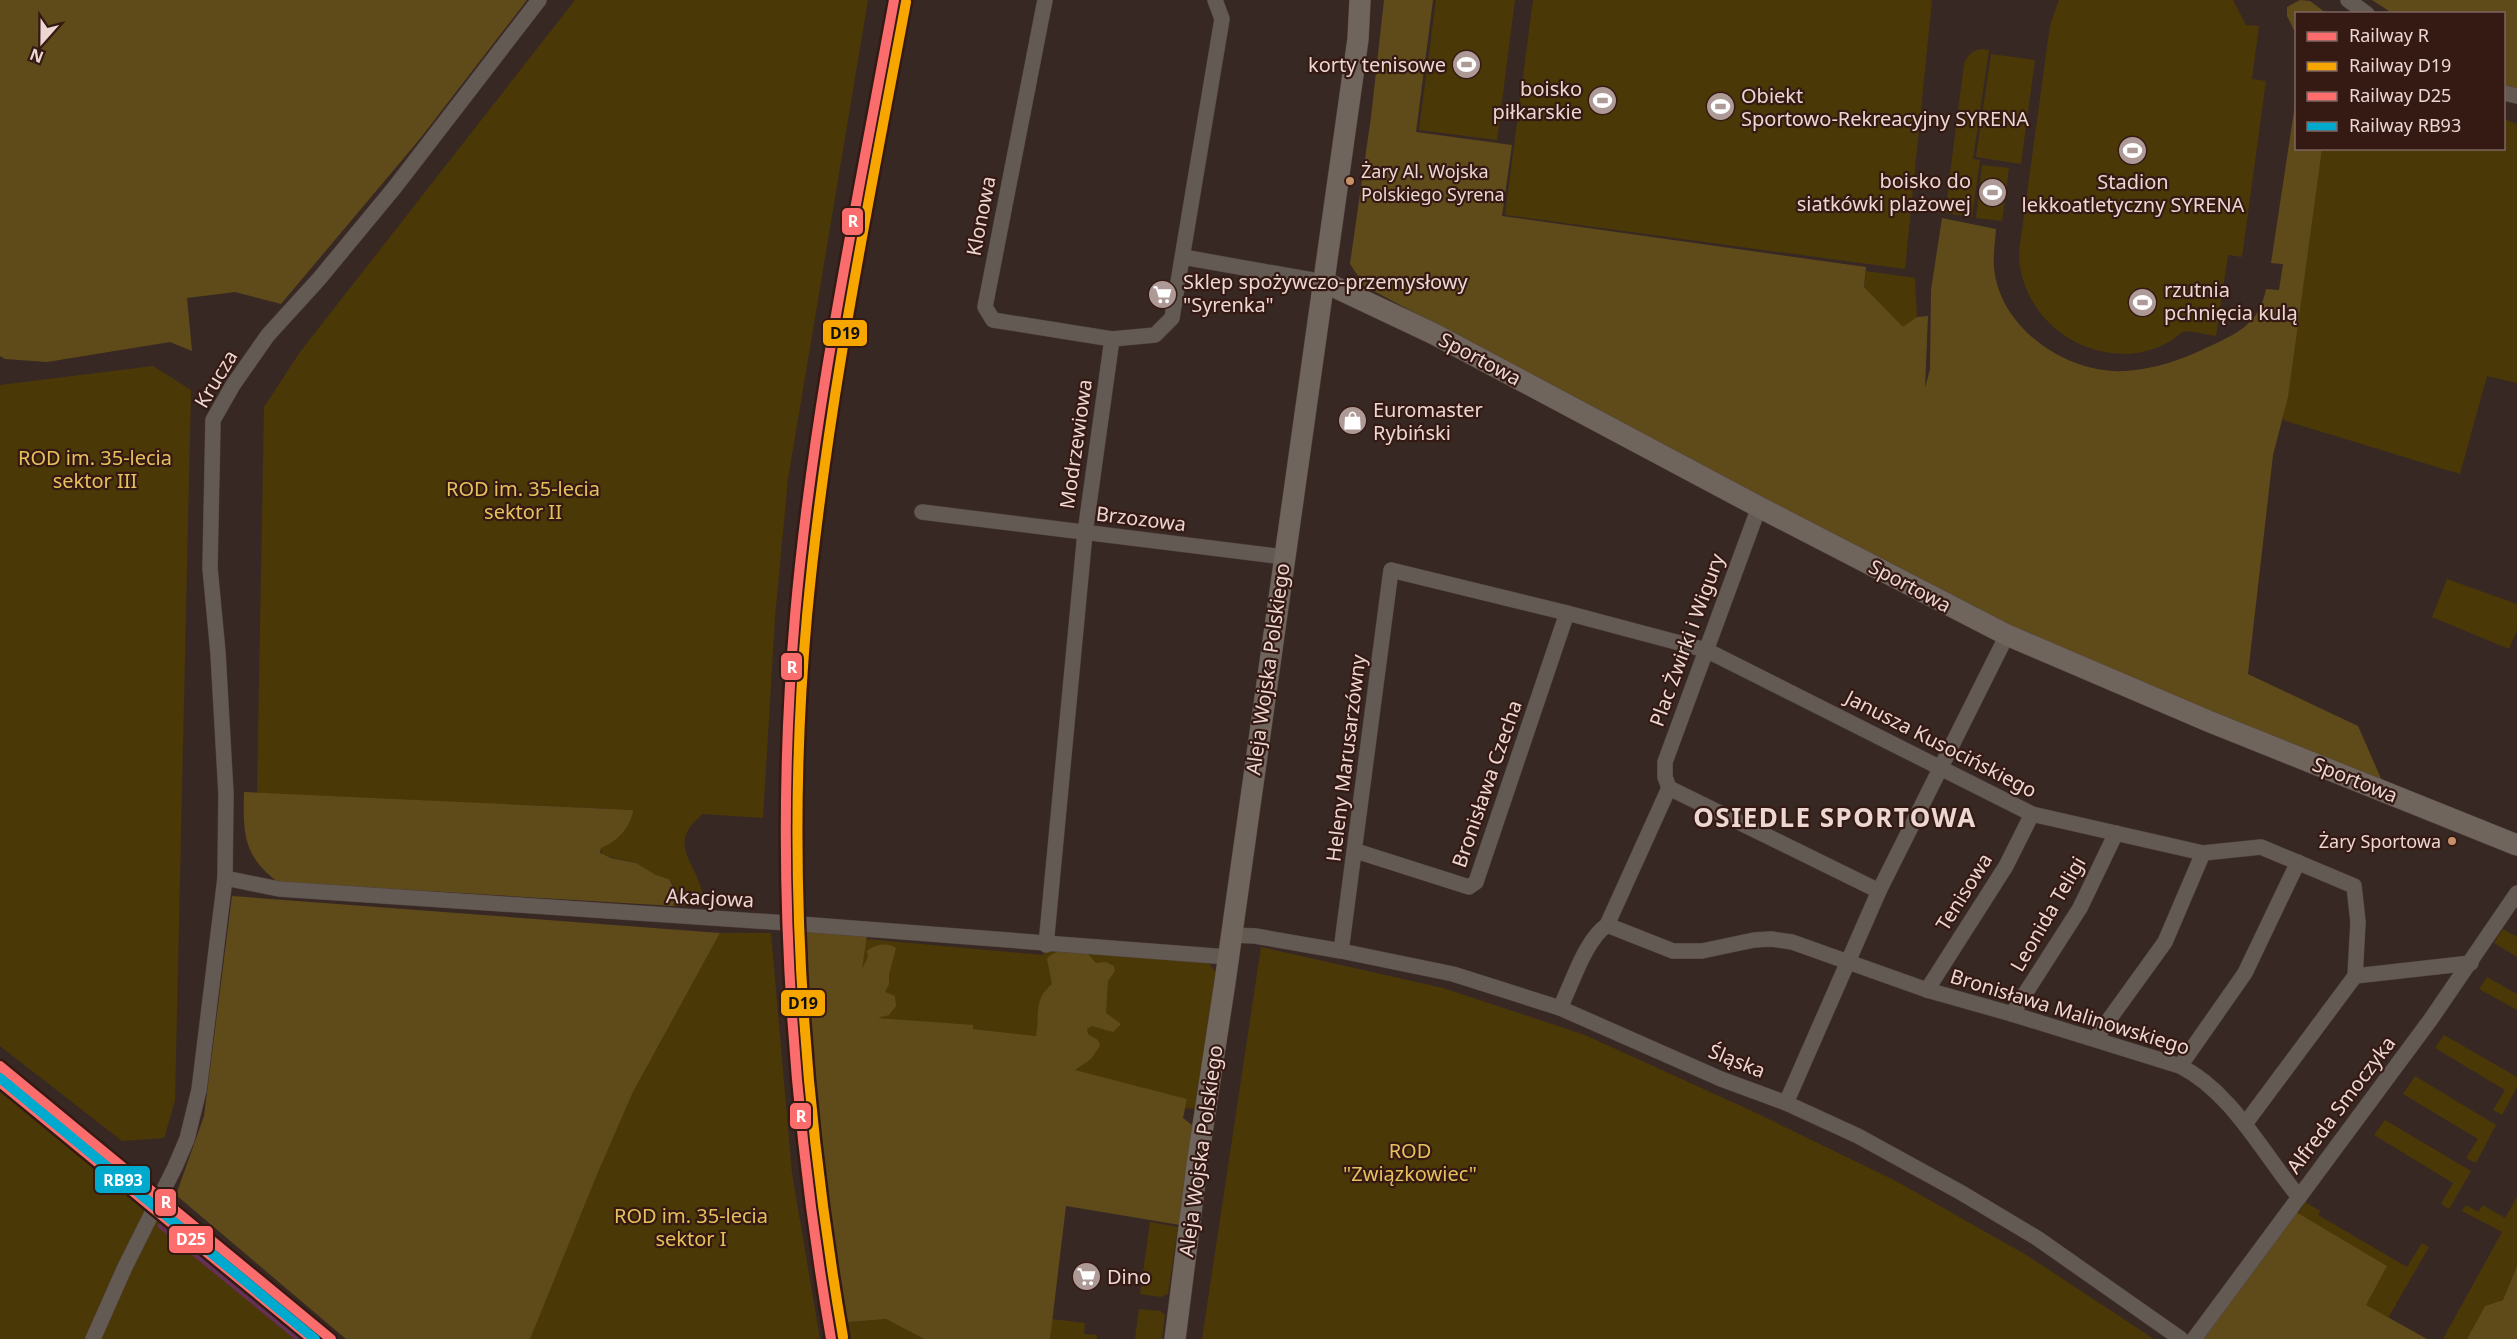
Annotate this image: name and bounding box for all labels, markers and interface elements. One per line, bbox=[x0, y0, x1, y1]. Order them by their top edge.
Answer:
north arrow bbox=[12, 12, 72, 72]
legend bbox=[2295, 12, 2505, 150]
text: Railway R bbox=[2349, 23, 2429, 47]
text: N bbox=[27, 43, 47, 69]
sports icon: korty tenisowe bbox=[1451, 49, 1483, 81]
place label: korty tenisowe bbox=[1308, 51, 1446, 78]
text: Railway D19 bbox=[2349, 53, 2451, 77]
place label: boisko piłkarskie bbox=[1493, 75, 1582, 125]
place label: Obiekt Sportowo-Rekreacyjny SYRENA bbox=[1741, 82, 2029, 132]
text: Railway D25 bbox=[2349, 83, 2451, 107]
sports icon: boisko piłkarskie bbox=[1587, 84, 1619, 116]
sports icon: Obiekt Sportowo-Rekreacyjny SYRENA bbox=[1704, 91, 1736, 123]
text: Railway RB93 bbox=[2349, 113, 2461, 137]
sports icon: Stadion lekkoatletyczny SYRENA bbox=[2117, 135, 2149, 167]
place label: Żary Al. Wojska Polskiego Syrena bbox=[1361, 159, 1505, 206]
place label: boisko do siatkówki plażowej bbox=[1797, 167, 1971, 217]
place label: Stadion lekkoatletyczny SYRENA bbox=[2022, 168, 2245, 218]
street label: Klonowa bbox=[960, 174, 1001, 258]
marker: Żary Al. Wojska Polskiego Syrena bbox=[1344, 175, 1356, 187]
sports icon: boisko do siatkówki plażowej bbox=[1976, 177, 2008, 209]
line badge: R bbox=[841, 207, 864, 236]
text: R bbox=[848, 210, 859, 232]
place label: Sklep spożywczo-przemysłowy "Syrenka" bbox=[1183, 268, 1469, 318]
place label: rzutnia pchnięcia kulą bbox=[2164, 276, 2298, 326]
supermarket icon: Sklep spożywczo-przemysłowy "Syrenka" bbox=[1146, 278, 1178, 310]
sports icon: rzutnia pchnięcia kulą bbox=[2127, 286, 2159, 318]
line badge: D19 bbox=[822, 319, 868, 347]
text: D19 bbox=[830, 322, 860, 344]
street label: Sportowa bbox=[1434, 326, 1526, 391]
street label: Krucza bbox=[188, 345, 243, 413]
street label: Modrzewiowa bbox=[1053, 377, 1098, 510]
place label: Euromaster Rybiński bbox=[1373, 396, 1483, 446]
shop icon: Euromaster Rybiński bbox=[1336, 405, 1368, 437]
park label: ROD im. 35-lecia sektor III bbox=[18, 444, 172, 494]
park label: ROD im. 35-lecia sektor II bbox=[446, 475, 600, 525]
street label: Brzozowa bbox=[1094, 500, 1188, 537]
street label: Plac Żwirki i Wigury bbox=[1643, 549, 1731, 730]
street label: Sportowa bbox=[1864, 553, 1956, 618]
street label: Aleja Wojska Polskiego bbox=[1239, 561, 1296, 776]
line badge: R bbox=[780, 652, 803, 681]
street label: Heleny Marusarzówny bbox=[1319, 652, 1372, 863]
text: R bbox=[787, 656, 798, 678]
street label: Janusza Kusocińskiego bbox=[1839, 683, 2042, 804]
street label: Bronisława Czecha bbox=[1445, 697, 1528, 871]
street label: Sportowa bbox=[2309, 750, 2402, 809]
district label: OSIEDLE SPORTOWA bbox=[1693, 799, 1977, 835]
place label: Żary Sportowa bbox=[2319, 829, 2441, 853]
marker: Żary Sportowa bbox=[2446, 835, 2458, 847]
street label: Tenisowa bbox=[1929, 848, 1998, 936]
street label: Leonida Teligi bbox=[2004, 851, 2091, 976]
street label: Akacjowa bbox=[665, 882, 755, 913]
street label: Bronisława Malinowskiego bbox=[1947, 962, 2193, 1061]
line badge: D19 bbox=[780, 989, 826, 1017]
text: D19 bbox=[788, 992, 818, 1014]
street label: Alfreda Smoczyka bbox=[2280, 1030, 2401, 1179]
street label: Śląska bbox=[1705, 1037, 1770, 1084]
street label: Aleja Wojska Polskiego bbox=[1172, 1043, 1229, 1258]
line badge: R bbox=[789, 1102, 812, 1130]
text: R bbox=[796, 1105, 807, 1127]
park label: ROD "Związkowiec" bbox=[1343, 1137, 1477, 1187]
line badge: RB93 bbox=[94, 1165, 151, 1194]
text: RB93 bbox=[103, 1169, 143, 1191]
line badge: R bbox=[154, 1188, 177, 1217]
text: R bbox=[161, 1191, 172, 1213]
park label: ROD im. 35-lecia sektor I bbox=[614, 1202, 768, 1252]
line badge: D25 bbox=[168, 1225, 214, 1254]
text: D25 bbox=[176, 1228, 206, 1250]
supermarket icon: Dino bbox=[1070, 1261, 1102, 1293]
place label: Dino bbox=[1107, 1263, 1151, 1290]

